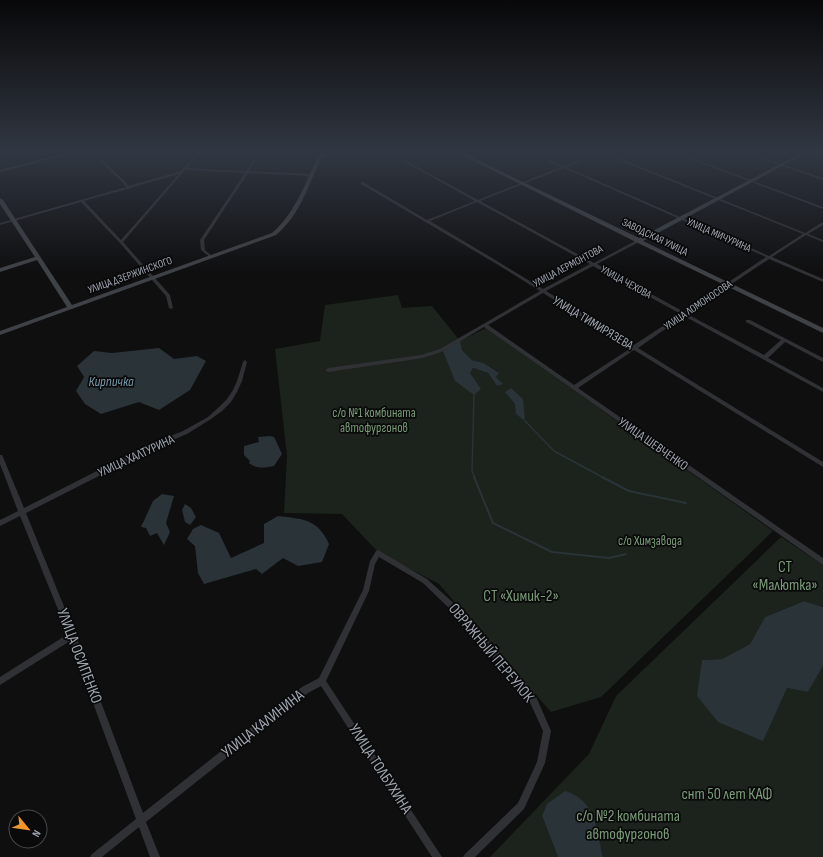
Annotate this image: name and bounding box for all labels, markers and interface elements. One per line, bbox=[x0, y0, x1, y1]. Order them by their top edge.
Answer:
street label: ЗАВОДСКАЯ УЛИЦА bbox=[620, 215, 690, 259]
street label: УЛИЦА МИЧУРИНА bbox=[685, 215, 753, 255]
street label: УЛИЦА ЛЕРМОНТОВА bbox=[531, 242, 605, 290]
street label: УЛИЦА ДЗЕРЖИНСКОГО bbox=[86, 254, 174, 296]
street label: УЛИЦА ЧЕХОВА bbox=[598, 263, 654, 301]
street label: УЛИЦА ЛОМОНОСОВА bbox=[661, 277, 735, 333]
street label: УЛИЦА ТИМИРЯЗЕВА bbox=[550, 293, 637, 354]
water label: Кирпичка bbox=[88, 373, 134, 390]
park label: с/о №1 комбината автофургонов bbox=[332, 405, 416, 436]
street label: УЛИЦА ШЕВЧЕНКО bbox=[615, 414, 691, 474]
street label: УЛИЦА ХАЛТУРИНА bbox=[95, 431, 177, 481]
park label: с/о Химзавода bbox=[618, 533, 682, 549]
park label: СТ «Малютка» bbox=[752, 558, 818, 595]
park label: СТ «Химик-2» bbox=[483, 587, 559, 606]
street label: ОВРАЖНЫЙ ПЕРЕУЛОК bbox=[444, 600, 538, 707]
street label: УЛИЦА ОСИПЕНКО bbox=[52, 606, 106, 706]
street label: УЛИЦА КАЛИНИНА bbox=[218, 686, 308, 762]
street label: УЛИЦА ТОЛБУХИНА bbox=[344, 721, 416, 817]
park label: снт 50 лет КАФ bbox=[681, 785, 773, 804]
park label: с/о №2 комбината автофургонов bbox=[576, 807, 680, 844]
north arrow bbox=[8, 809, 48, 849]
text: N bbox=[29, 828, 43, 839]

